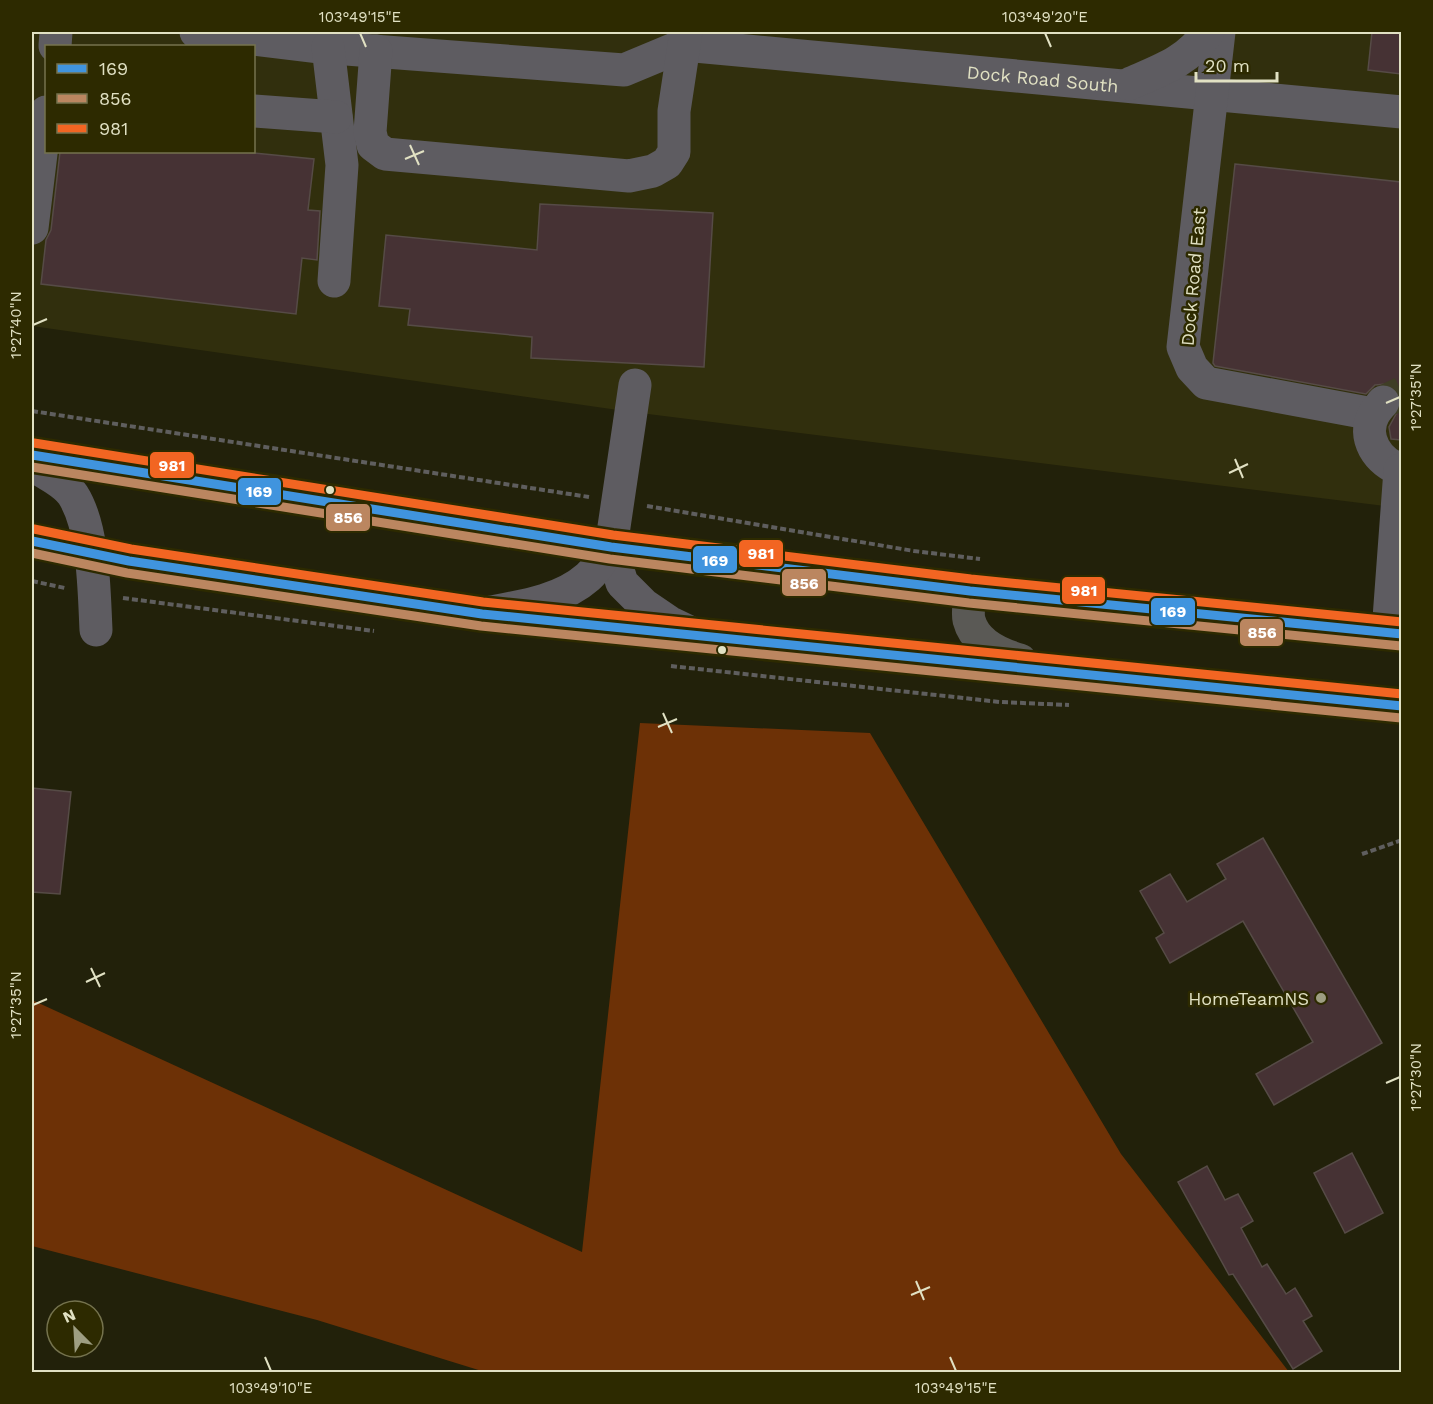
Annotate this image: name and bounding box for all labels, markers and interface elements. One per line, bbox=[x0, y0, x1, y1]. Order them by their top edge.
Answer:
text: 103°49'15"E bbox=[319, 8, 401, 26]
text: 103°49'20"E bbox=[1002, 8, 1088, 26]
legend bbox=[45, 45, 255, 153]
scale bar bbox=[1196, 45, 1277, 83]
text: 20 m bbox=[1205, 55, 1250, 76]
text: 169 bbox=[99, 58, 128, 79]
street label: Dock Road South bbox=[966, 61, 1119, 96]
text: 856 bbox=[99, 88, 132, 109]
text: 981 bbox=[99, 118, 128, 139]
street label: Dock Road East bbox=[1177, 207, 1210, 347]
text: 1°27'40"N bbox=[7, 291, 25, 359]
text: 1°27'35"N bbox=[1407, 363, 1425, 431]
line badge: 981 bbox=[149, 451, 195, 479]
text: 981 bbox=[159, 456, 185, 475]
line badge: 169 bbox=[237, 477, 282, 506]
text: 169 bbox=[246, 482, 272, 501]
unlabelled marker bbox=[324, 484, 336, 496]
line badge: 856 bbox=[325, 503, 371, 532]
text: 856 bbox=[333, 508, 363, 527]
line badge: 981 bbox=[738, 539, 784, 568]
text: 981 bbox=[748, 544, 774, 563]
line badge: 169 bbox=[692, 545, 738, 574]
text: 169 bbox=[702, 551, 728, 570]
line badge: 856 bbox=[781, 568, 827, 597]
text: 856 bbox=[789, 574, 819, 593]
line badge: 981 bbox=[1061, 576, 1106, 605]
text: 981 bbox=[1071, 581, 1097, 600]
line badge: 169 bbox=[1150, 597, 1196, 626]
text: 169 bbox=[1160, 602, 1186, 621]
line badge: 856 bbox=[1239, 618, 1284, 647]
text: 856 bbox=[1247, 623, 1277, 642]
unlabelled marker bbox=[716, 644, 728, 656]
text: 1°27'35"N bbox=[7, 971, 25, 1039]
place label: HomeTeamNS bbox=[1188, 988, 1309, 1009]
marker: HomeTeamNS bbox=[1314, 991, 1328, 1005]
text: 1°27'30"N bbox=[1407, 1043, 1425, 1111]
north arrow bbox=[45, 1299, 105, 1359]
text: N bbox=[60, 1305, 78, 1327]
text: 103°49'10"E bbox=[230, 1379, 312, 1397]
text: 103°49'15"E bbox=[915, 1379, 997, 1397]

